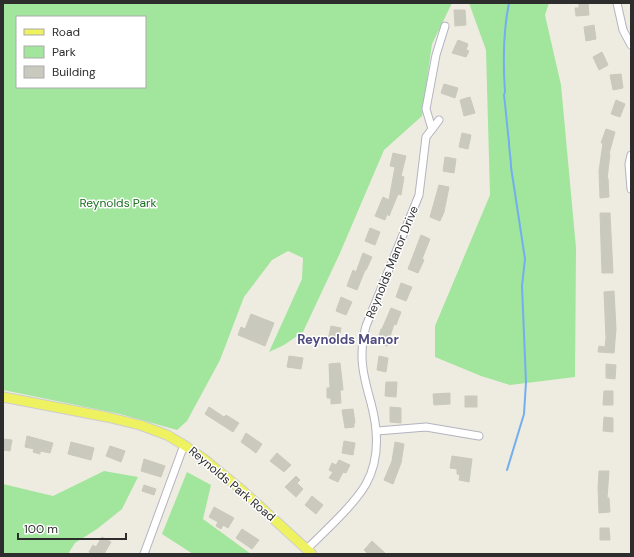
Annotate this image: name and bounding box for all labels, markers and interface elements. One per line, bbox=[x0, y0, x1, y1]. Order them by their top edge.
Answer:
legend bbox=[16, 16, 146, 88]
text: Road bbox=[52, 24, 80, 40]
text: Park bbox=[52, 44, 76, 60]
text: Building bbox=[52, 64, 96, 80]
park label: Reynolds Park bbox=[79, 195, 157, 211]
street label: Reynolds Manor Drive bbox=[362, 203, 422, 321]
district label: Reynolds Manor bbox=[297, 331, 399, 348]
street label: Reynolds Park Road bbox=[185, 443, 279, 525]
scale bar bbox=[18, 515, 126, 541]
text: 100 m bbox=[24, 521, 58, 537]

